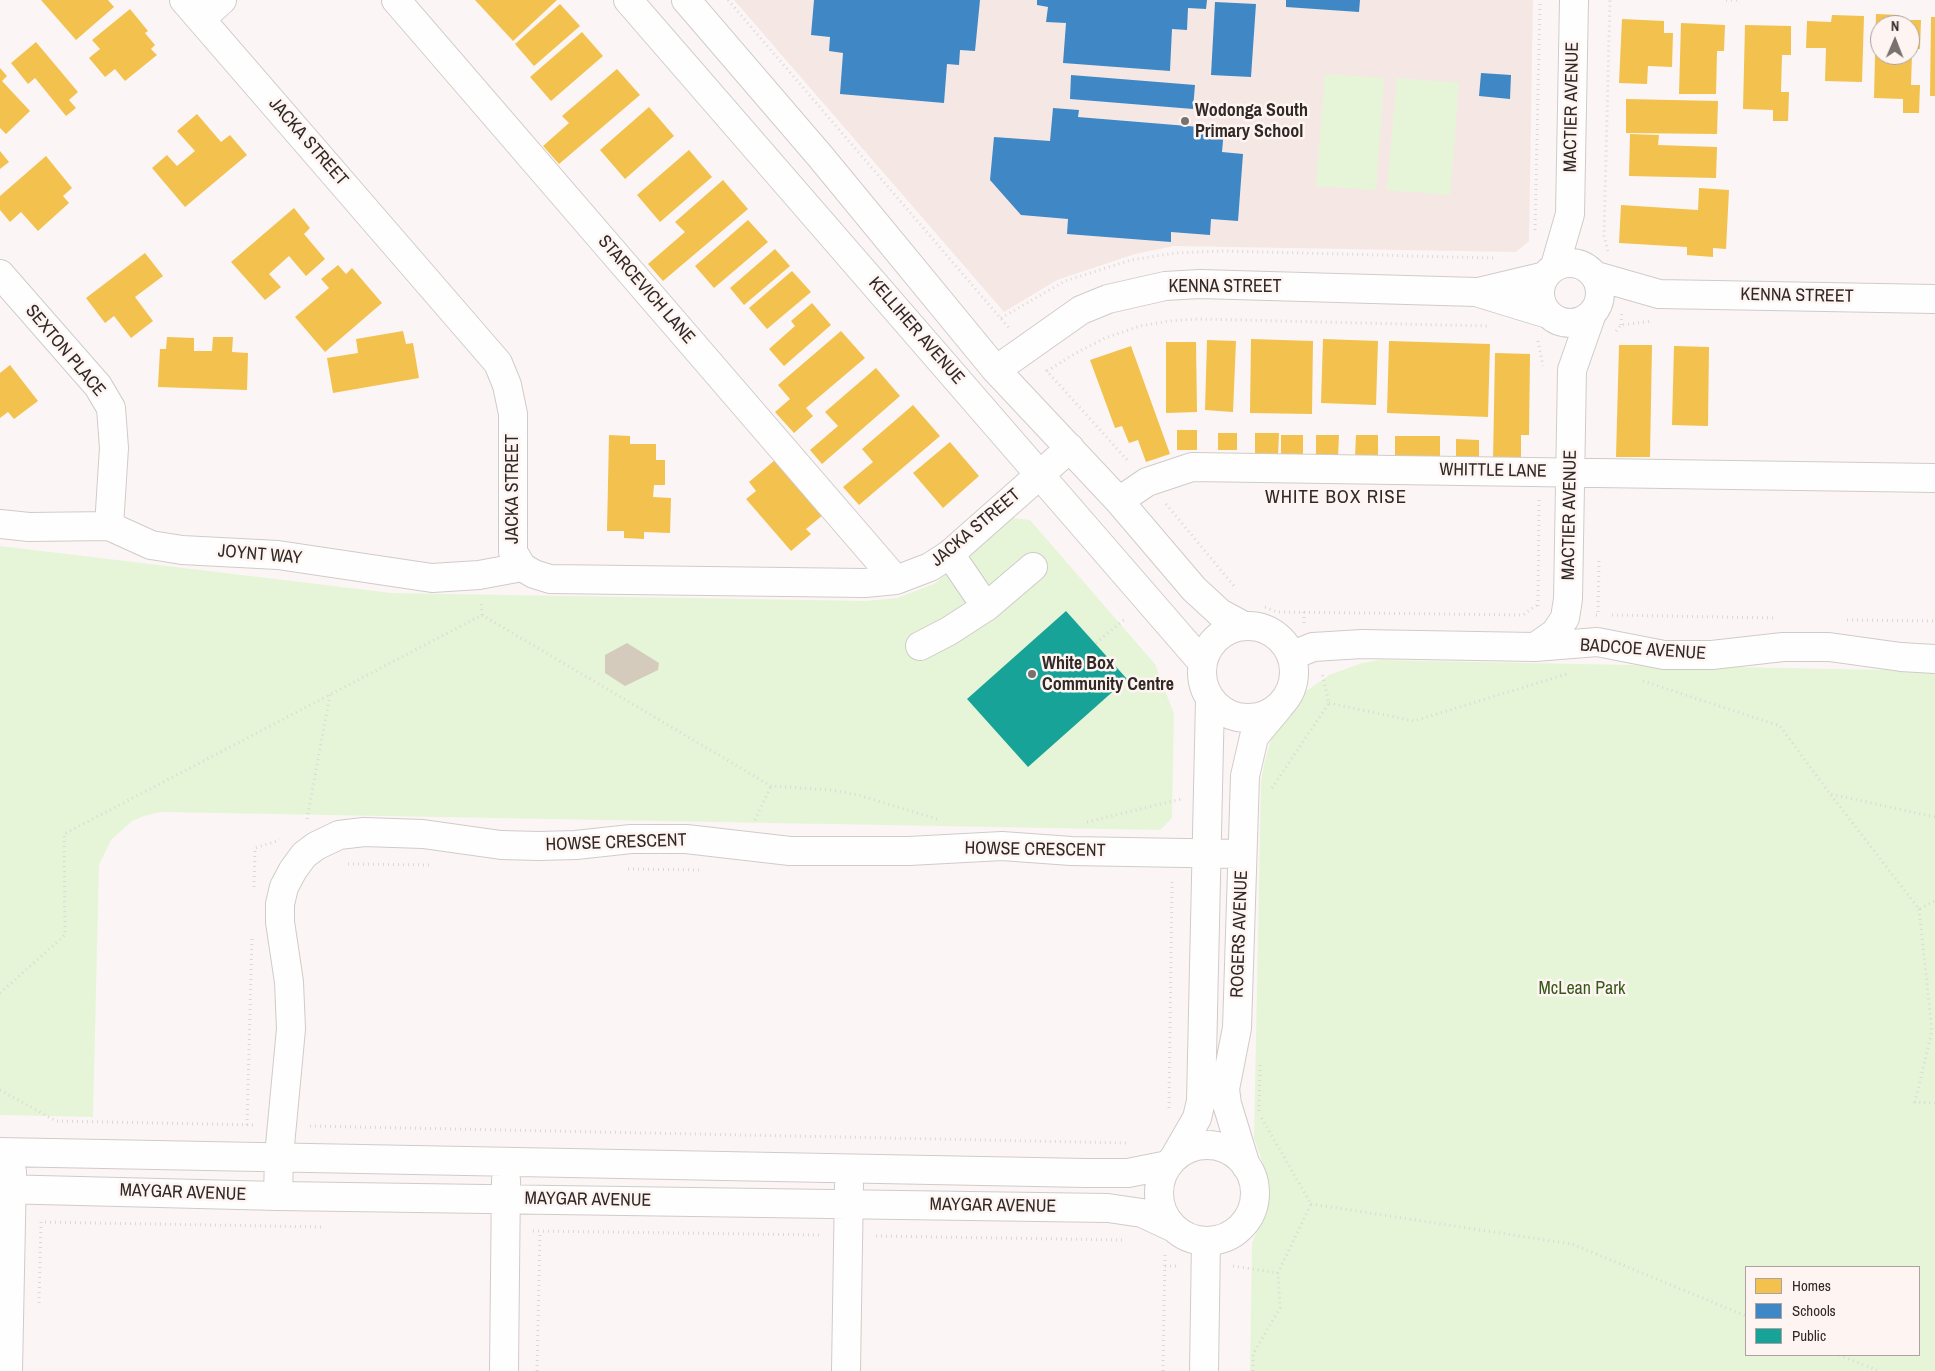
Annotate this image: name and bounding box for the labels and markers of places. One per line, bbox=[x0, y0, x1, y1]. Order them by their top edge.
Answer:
place label: Wodonga South Primary School bbox=[1195, 100, 1308, 142]
marker: Wodonga South Primary School bbox=[1179, 115, 1191, 127]
place label: White Box Community Centre bbox=[1042, 653, 1174, 696]
marker: White Box Community Centre bbox=[1026, 668, 1038, 680]

